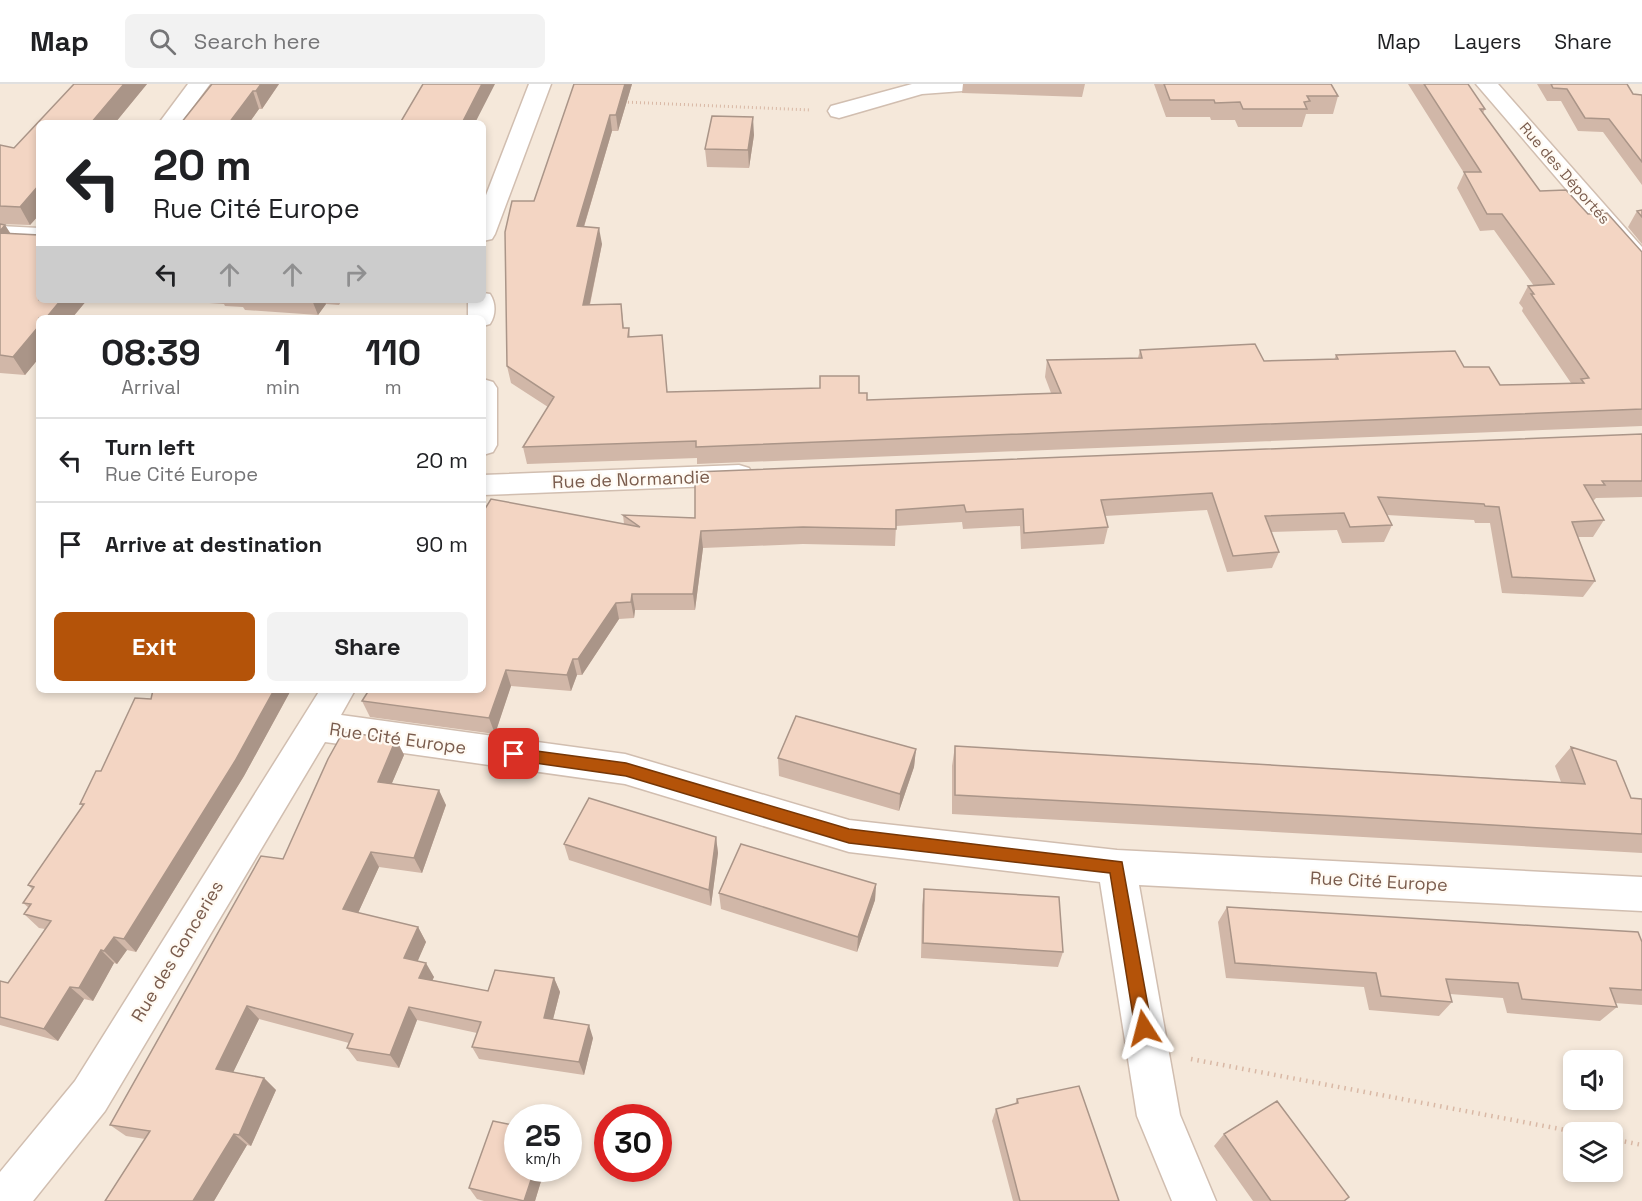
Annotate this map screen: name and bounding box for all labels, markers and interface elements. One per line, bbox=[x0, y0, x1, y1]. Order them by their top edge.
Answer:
search box bbox=[125, 14, 545, 68]
text: Map bbox=[30, 23, 89, 59]
icon: search bbox=[146, 25, 179, 58]
text: Search here bbox=[194, 27, 321, 55]
text: Map bbox=[1377, 28, 1421, 55]
text: Layers bbox=[1454, 28, 1521, 55]
text: Share bbox=[1554, 28, 1612, 55]
street label: Rue des Déportés bbox=[1516, 118, 1614, 228]
text: 20 m bbox=[153, 139, 252, 192]
icon: left bbox=[54, 144, 132, 222]
text: Rue Cité Europe bbox=[153, 191, 360, 226]
icon: left bbox=[150, 258, 183, 291]
icon: ahead bbox=[213, 258, 246, 291]
icon: ahead bbox=[276, 258, 309, 291]
icon: right bbox=[339, 258, 372, 291]
text: 08:39 bbox=[101, 330, 201, 376]
text: 1 bbox=[275, 330, 291, 376]
text: 110 bbox=[365, 330, 421, 376]
text: Arrival bbox=[121, 374, 181, 400]
text: min bbox=[266, 374, 300, 400]
text: m bbox=[384, 374, 402, 400]
text: Turn left bbox=[105, 433, 195, 461]
icon: left bbox=[54, 444, 87, 477]
text: 20 m bbox=[416, 446, 468, 474]
text: Rue Cité Europe bbox=[105, 461, 258, 487]
street label: Rue de Normandie bbox=[552, 465, 710, 493]
icon: arrive bbox=[54, 528, 87, 561]
text: Arrive at destination bbox=[105, 530, 322, 558]
text: 90 m bbox=[416, 530, 468, 558]
button: Exit bbox=[54, 612, 255, 681]
button: Share bbox=[267, 612, 468, 681]
street label: Rue Cité Europe bbox=[328, 717, 468, 759]
pin bbox=[488, 728, 539, 779]
icon: arrive bbox=[497, 737, 530, 770]
street label: Rue Cité Europe bbox=[1310, 866, 1448, 896]
street label: Rue des Gonceries bbox=[126, 876, 228, 1026]
position arrow bbox=[1112, 996, 1176, 1060]
map controls bbox=[1563, 1050, 1623, 1182]
button: sound bbox=[1563, 1050, 1623, 1110]
speed limit sign: 30 bbox=[594, 1104, 672, 1182]
text: 25 bbox=[525, 1116, 561, 1155]
button: layers bbox=[1563, 1122, 1623, 1182]
text: km/h bbox=[525, 1149, 561, 1168]

